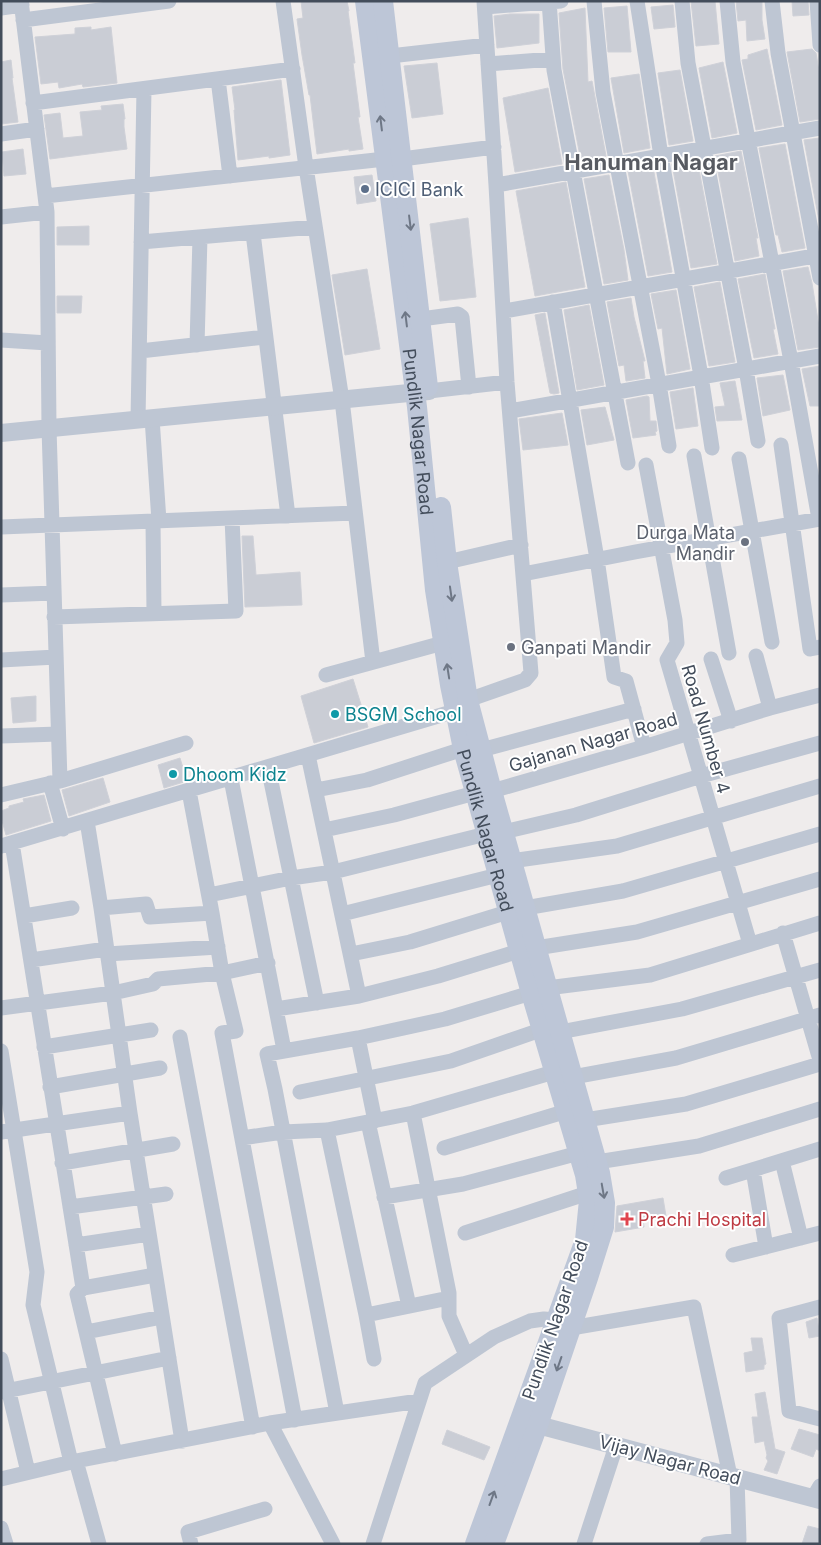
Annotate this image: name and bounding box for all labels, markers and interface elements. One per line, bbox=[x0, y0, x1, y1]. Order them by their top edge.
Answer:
one-way arrow bbox=[376, 115, 386, 131]
district label: Hanuman Nagar bbox=[564, 149, 738, 175]
place label: ICICI Bank bbox=[375, 179, 463, 200]
marker: ICICI Bank bbox=[359, 183, 371, 195]
one-way arrow bbox=[405, 215, 415, 231]
one-way arrow bbox=[401, 311, 411, 327]
street label: Pundlik Nagar Road bbox=[399, 347, 438, 516]
place label: Durga Mata Mandir bbox=[636, 522, 735, 564]
marker: Durga Mata Mandir bbox=[739, 536, 751, 548]
one-way arrow bbox=[446, 585, 456, 601]
place label: Ganpati Mandir bbox=[521, 637, 651, 658]
marker: Ganpati Mandir bbox=[505, 641, 517, 653]
street label: Road Number 4 bbox=[678, 662, 734, 796]
one-way arrow bbox=[442, 663, 452, 679]
place label: BSGM School bbox=[345, 704, 462, 725]
marker: BSGM School bbox=[329, 708, 341, 720]
street label: Gajanan Nagar Road bbox=[506, 708, 680, 776]
street label: Pundlik Nagar Road bbox=[453, 747, 518, 914]
place label: Dhoom Kidz bbox=[183, 764, 287, 785]
marker: Dhoom Kidz bbox=[167, 768, 179, 780]
one-way arrow bbox=[599, 1183, 609, 1199]
place label: Prachi Hospital bbox=[638, 1209, 766, 1230]
marker: Prachi Hospital bbox=[620, 1212, 634, 1226]
street label: Pundlik Nagar Road bbox=[518, 1237, 592, 1403]
one-way arrow bbox=[553, 1356, 563, 1372]
street label: Vijay Nagar Road bbox=[597, 1431, 743, 1489]
one-way arrow bbox=[488, 1491, 497, 1506]

